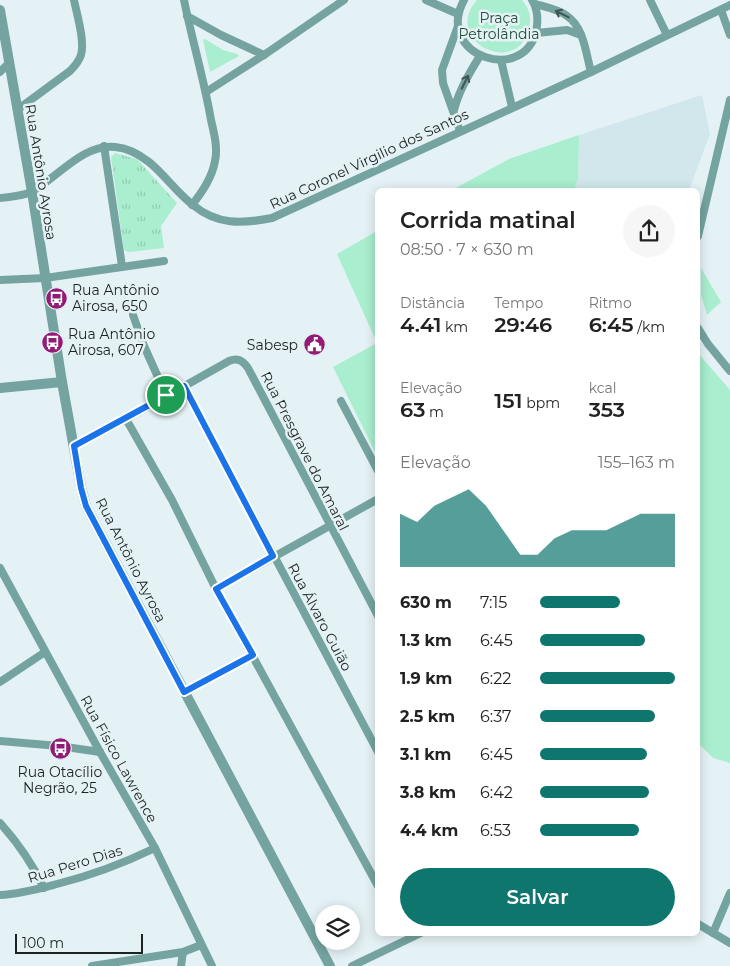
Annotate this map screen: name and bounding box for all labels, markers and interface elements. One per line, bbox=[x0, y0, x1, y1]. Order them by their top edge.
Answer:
park label: Praça Petrolândia bbox=[458, 9, 540, 43]
one-way arrow bbox=[555, 9, 570, 18]
one-way arrow bbox=[460, 75, 470, 90]
street label: Rua Antônio Ayrosa bbox=[21, 103, 61, 241]
street label: Rua Coronel Virgilio dos Santos bbox=[267, 105, 472, 213]
button: share bbox=[623, 205, 675, 257]
text: Corrida matinal bbox=[400, 207, 576, 234]
text: 08:50 · 7 × 630 m bbox=[400, 240, 534, 259]
place label: Rua Antônio Airosa, 650 bbox=[72, 281, 159, 315]
bus stop icon: Rua Antônio Airosa, 650 bbox=[44, 286, 68, 310]
text: Distância bbox=[400, 294, 465, 312]
text: Tempo bbox=[494, 294, 543, 312]
text: Ritmo bbox=[589, 294, 632, 312]
text: 4.41 bbox=[400, 312, 441, 337]
text: 29:46 bbox=[494, 312, 552, 337]
text: 6:45 bbox=[589, 312, 633, 337]
text: km bbox=[441, 318, 468, 336]
text: /km bbox=[633, 318, 665, 336]
place label: Rua Antônio Airosa, 607 bbox=[68, 325, 155, 359]
bus stop icon: Rua Antônio Airosa, 607 bbox=[40, 330, 64, 354]
public building icon: Sabesp bbox=[302, 333, 326, 357]
place label: Sabesp bbox=[247, 336, 298, 354]
street label: Rua Presgrave do Amaral bbox=[257, 368, 353, 534]
pin bbox=[145, 374, 187, 416]
text: Elevação bbox=[400, 379, 462, 397]
text: kcal bbox=[589, 379, 617, 397]
icon: arrive bbox=[152, 381, 180, 409]
text: 151 bbox=[494, 388, 523, 413]
text: bpm bbox=[523, 394, 560, 412]
text: 63 bbox=[400, 397, 425, 422]
text: 353 bbox=[589, 397, 625, 422]
text: m bbox=[425, 403, 444, 421]
text: Elevação bbox=[400, 453, 471, 472]
text: 155–163 m bbox=[598, 453, 675, 472]
street label: Rua Antônio Ayrosa bbox=[92, 495, 170, 625]
street label: Rua Álvaro Guião bbox=[284, 560, 356, 674]
text: 630 m bbox=[400, 593, 452, 612]
text: 7:15 bbox=[480, 593, 507, 612]
text: 1.3 km bbox=[400, 631, 452, 650]
text: 6:45 bbox=[480, 631, 513, 650]
text: 1.9 km bbox=[400, 669, 452, 688]
text: 6:22 bbox=[480, 669, 511, 688]
street label: Rua Físico Lawrence bbox=[76, 692, 162, 826]
text: 2.5 km bbox=[400, 707, 455, 726]
text: 6:37 bbox=[480, 707, 511, 726]
bus stop icon: Rua Otacílio Negrão, 25 bbox=[48, 737, 72, 761]
text: 3.1 km bbox=[400, 745, 451, 764]
text: 6:45 bbox=[480, 745, 513, 764]
place label: Rua Otacílio Negrão, 25 bbox=[18, 763, 103, 797]
text: 3.8 km bbox=[400, 783, 456, 802]
text: 6:42 bbox=[480, 783, 513, 802]
text: 4.4 km bbox=[400, 821, 458, 840]
text: 6:53 bbox=[480, 821, 511, 840]
street label: Rua Pero Dias bbox=[25, 841, 125, 887]
button: Salvar bbox=[400, 868, 675, 926]
map controls bbox=[315, 905, 360, 950]
button: layers bbox=[315, 905, 360, 950]
scale bar bbox=[15, 931, 142, 954]
text: 100 m bbox=[22, 934, 64, 952]

